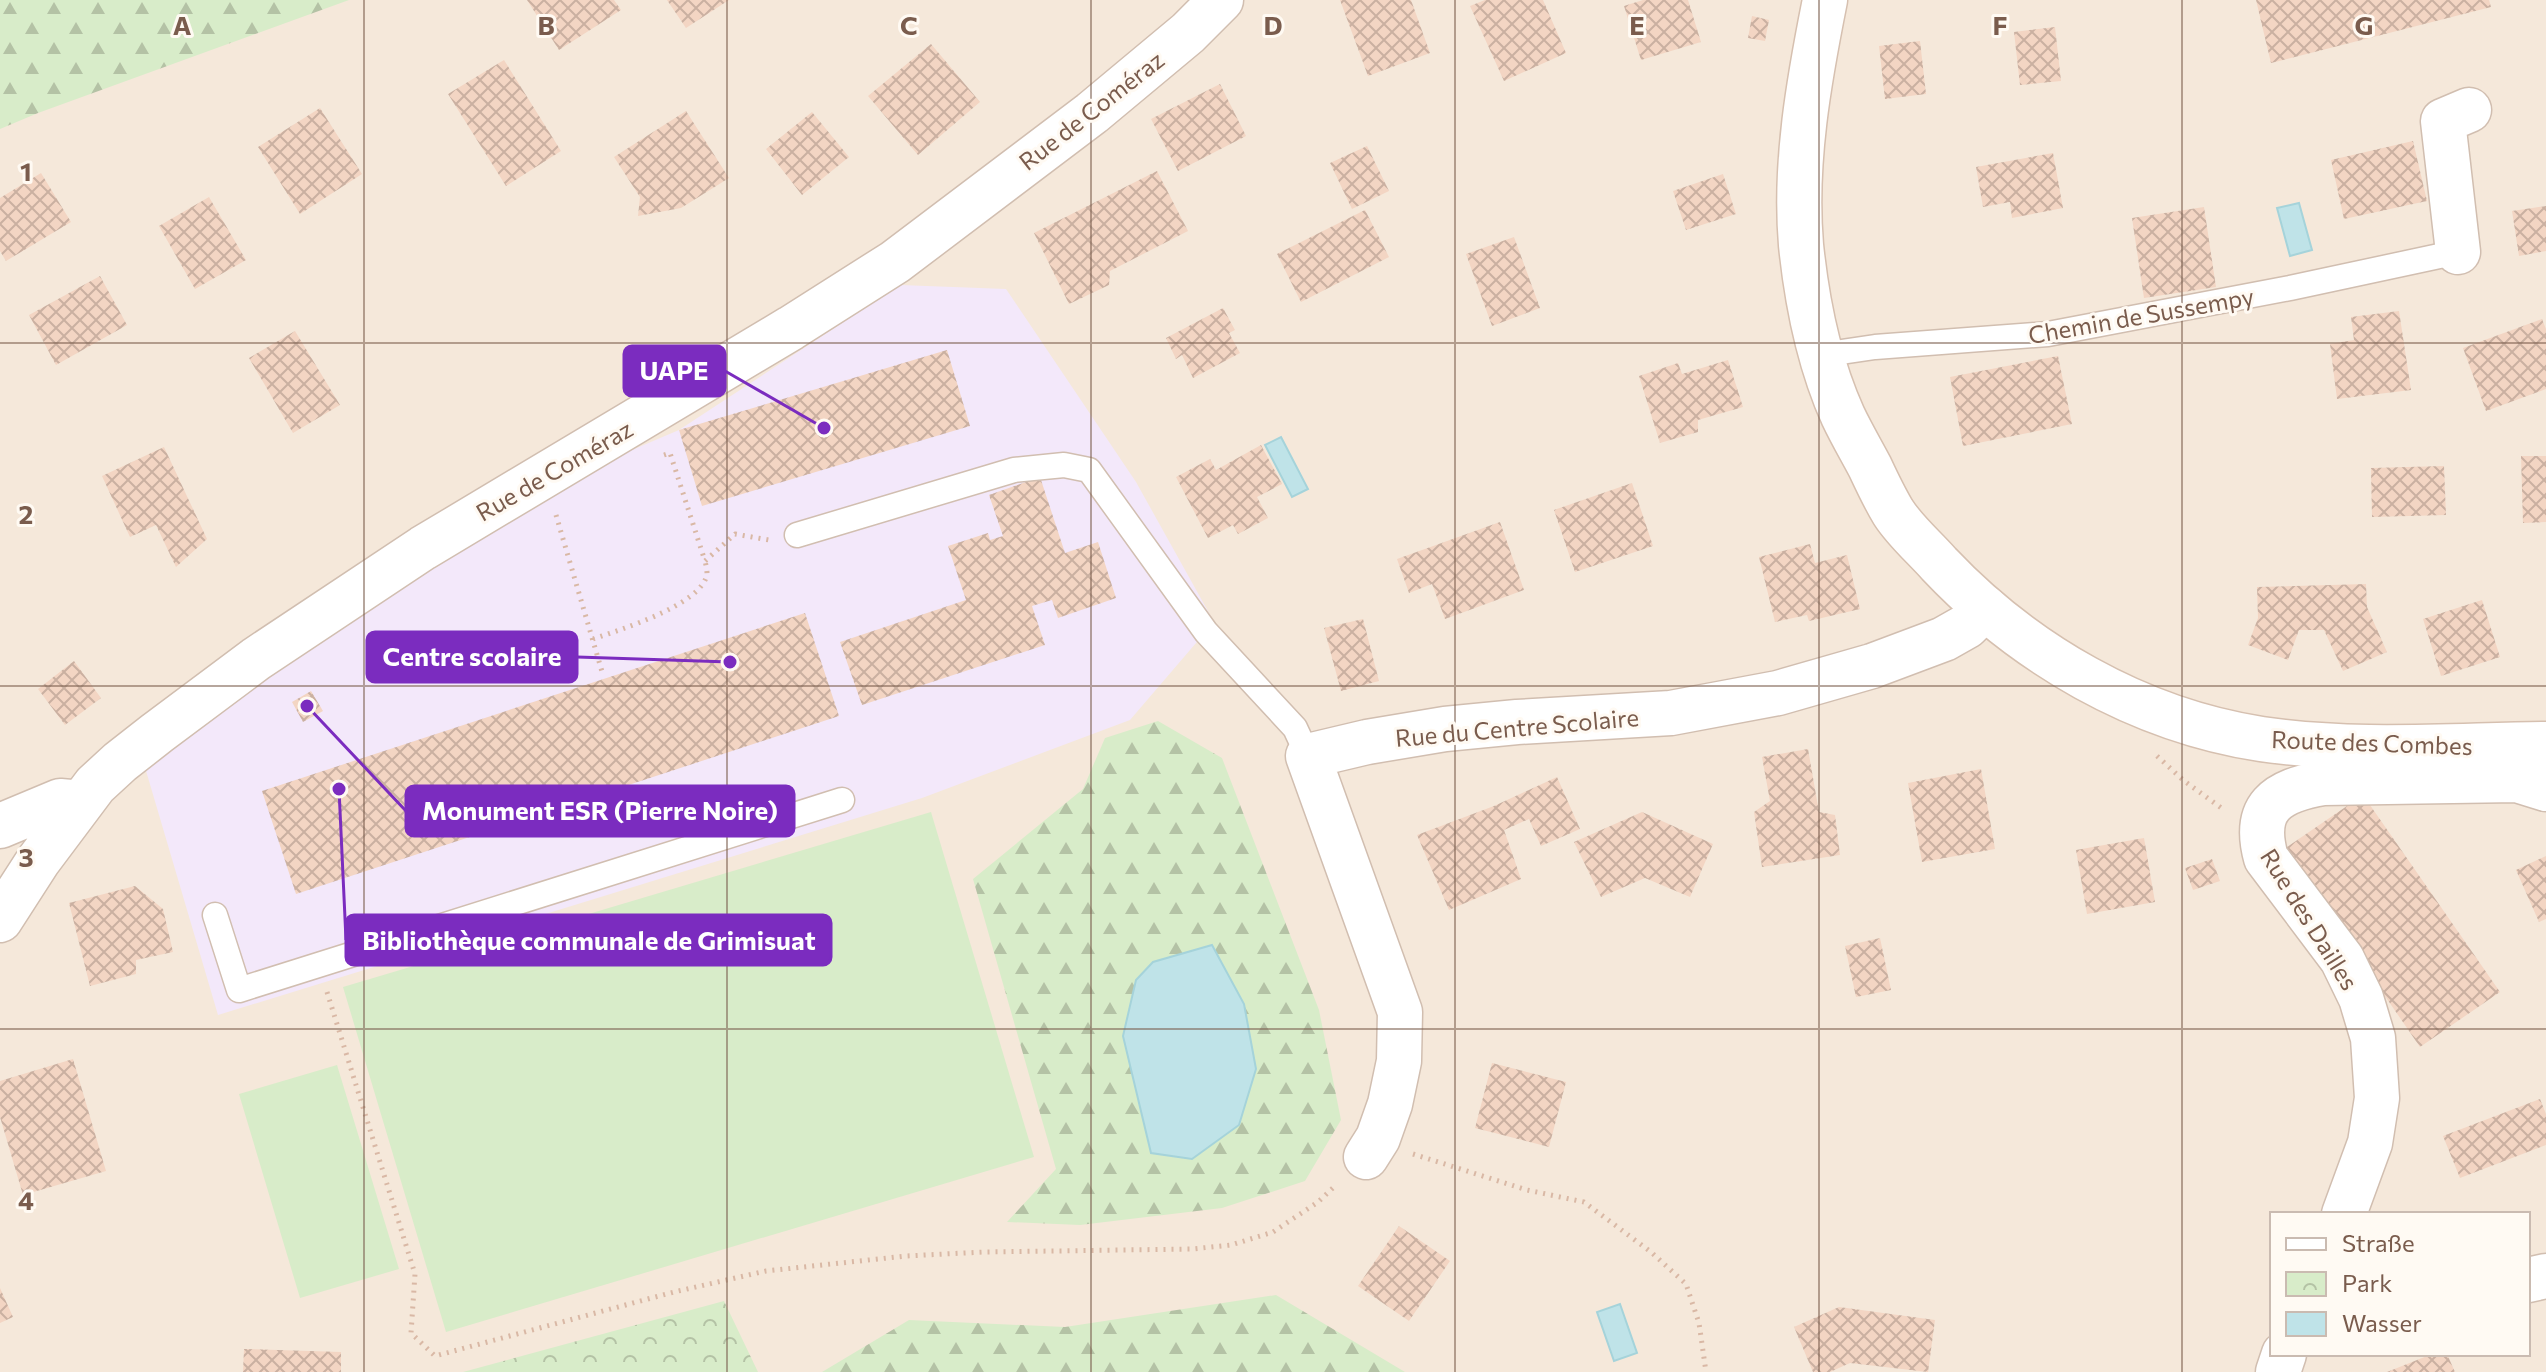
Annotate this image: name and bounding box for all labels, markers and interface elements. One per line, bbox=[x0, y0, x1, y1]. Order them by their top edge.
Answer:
text: A bbox=[173, 9, 192, 40]
text: B bbox=[537, 9, 555, 40]
text: C bbox=[900, 9, 918, 40]
text: D bbox=[1263, 9, 1283, 40]
text: E bbox=[1629, 9, 1645, 40]
text: F bbox=[1992, 9, 2008, 40]
text: G bbox=[2355, 9, 2373, 40]
street label: Rue de Coméraz bbox=[1013, 44, 1169, 176]
text: 1 bbox=[20, 155, 32, 186]
street label: Chemin de Sussempy bbox=[2026, 281, 2256, 349]
callout: UAPE bbox=[624, 346, 725, 396]
text: UAPE bbox=[639, 354, 709, 385]
street label: Rue de Coméraz bbox=[471, 413, 637, 527]
text: 2 bbox=[19, 498, 33, 529]
callout: Centre scolaire bbox=[367, 632, 577, 682]
text: Centre scolaire bbox=[383, 640, 561, 671]
street label: Rue du Centre Scolaire bbox=[1394, 702, 1640, 752]
street label: Route des Combes bbox=[2271, 724, 2473, 760]
callout: Monument ESR (Pierre Noire) bbox=[406, 786, 794, 836]
text: Monument ESR (Pierre Noire) bbox=[422, 794, 778, 825]
text: 3 bbox=[18, 841, 34, 872]
street label: Rue des Dailles bbox=[2255, 843, 2365, 995]
callout: Bibliothèque communale de Grimisuat bbox=[346, 915, 831, 965]
text: Bibliothèque communale de Grimisuat bbox=[362, 924, 816, 955]
text: 4 bbox=[18, 1184, 34, 1215]
legend bbox=[2270, 1212, 2530, 1356]
text: Straße bbox=[2342, 1228, 2415, 1257]
text: Park bbox=[2342, 1268, 2392, 1297]
text: Wasser bbox=[2342, 1308, 2422, 1337]

